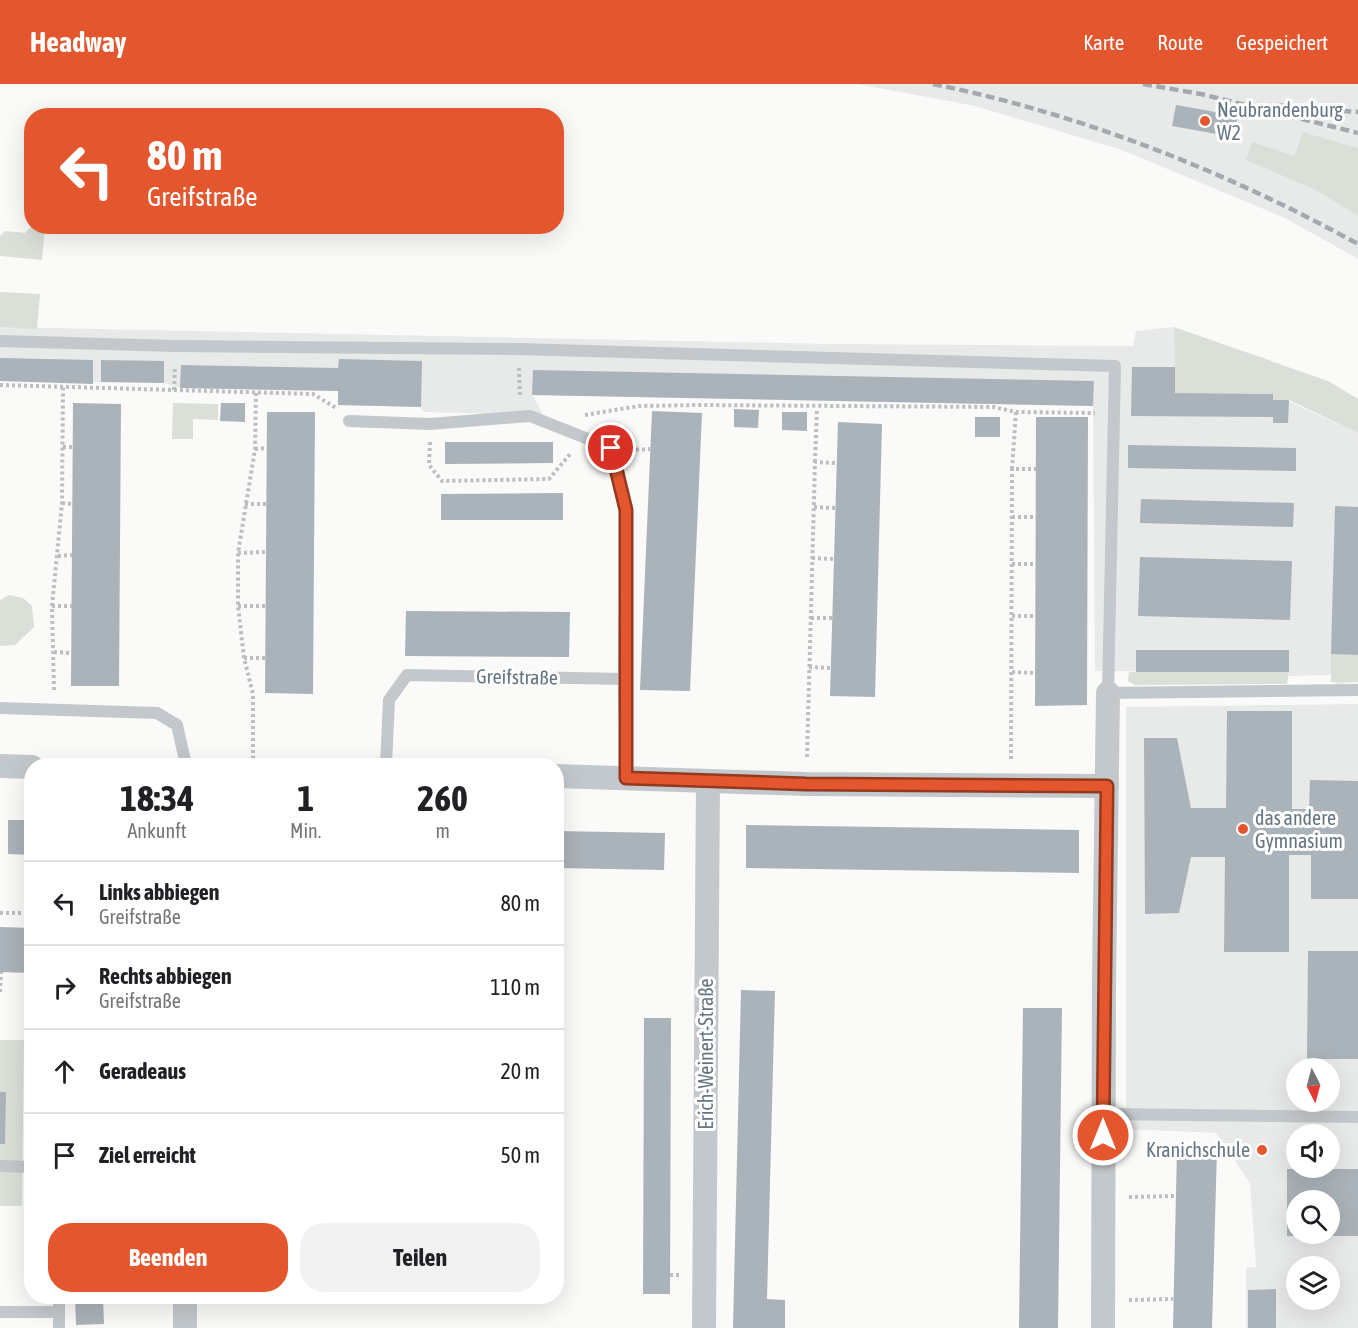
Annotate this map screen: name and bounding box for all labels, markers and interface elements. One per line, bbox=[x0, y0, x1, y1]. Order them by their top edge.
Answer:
text: Headway bbox=[30, 26, 126, 58]
text: Karte bbox=[1083, 30, 1124, 54]
text: Route bbox=[1157, 30, 1203, 54]
text: Gespeichert bbox=[1236, 30, 1328, 54]
place label: Neubrandenburg W2 bbox=[1217, 98, 1343, 144]
marker: Neubrandenburg W2 bbox=[1198, 114, 1212, 128]
text: 80 m bbox=[147, 131, 222, 179]
icon: left bbox=[48, 132, 126, 210]
text: Greifstraße bbox=[147, 181, 257, 212]
pin bbox=[585, 422, 636, 473]
icon: arrive bbox=[594, 431, 627, 464]
street label: Greifstraße bbox=[476, 664, 558, 689]
text: 18:34 bbox=[120, 777, 194, 819]
text: 1 bbox=[297, 777, 314, 819]
text: 260 bbox=[417, 777, 468, 819]
place label: das andere Gymnasium bbox=[1255, 806, 1343, 852]
text: Ankunft bbox=[128, 819, 186, 842]
text: Min. bbox=[290, 819, 321, 842]
text: m bbox=[435, 819, 450, 842]
marker: das andere Gymnasium bbox=[1236, 822, 1250, 836]
text: Links abbiegen bbox=[99, 879, 220, 905]
icon: left bbox=[48, 887, 81, 920]
text: 80 m bbox=[500, 890, 540, 916]
text: Greifstraße bbox=[99, 905, 181, 928]
text: Rechts abbiegen bbox=[99, 963, 232, 989]
icon: right bbox=[48, 971, 81, 1004]
text: 110 m bbox=[490, 974, 540, 1000]
street label: Erich-Weinert-Straße bbox=[694, 978, 717, 1130]
text: Greifstraße bbox=[99, 989, 181, 1012]
icon: ahead bbox=[48, 1055, 81, 1088]
text: Geradeaus bbox=[99, 1058, 186, 1084]
text: 20 m bbox=[500, 1058, 540, 1084]
north arrow bbox=[1286, 1058, 1340, 1112]
map controls bbox=[1286, 1058, 1340, 1310]
position arrow bbox=[1071, 1103, 1135, 1167]
button: sound bbox=[1286, 1124, 1340, 1178]
place label: Kranichschule bbox=[1146, 1138, 1250, 1161]
icon: arrive bbox=[48, 1139, 81, 1172]
text: Ziel erreicht bbox=[99, 1142, 196, 1168]
text: 50 m bbox=[500, 1142, 540, 1168]
marker: Kranichschule bbox=[1255, 1143, 1269, 1157]
button: search bbox=[1286, 1190, 1340, 1244]
button: Beenden bbox=[48, 1223, 288, 1292]
button: Teilen bbox=[300, 1223, 540, 1292]
button: layers bbox=[1286, 1256, 1340, 1310]

